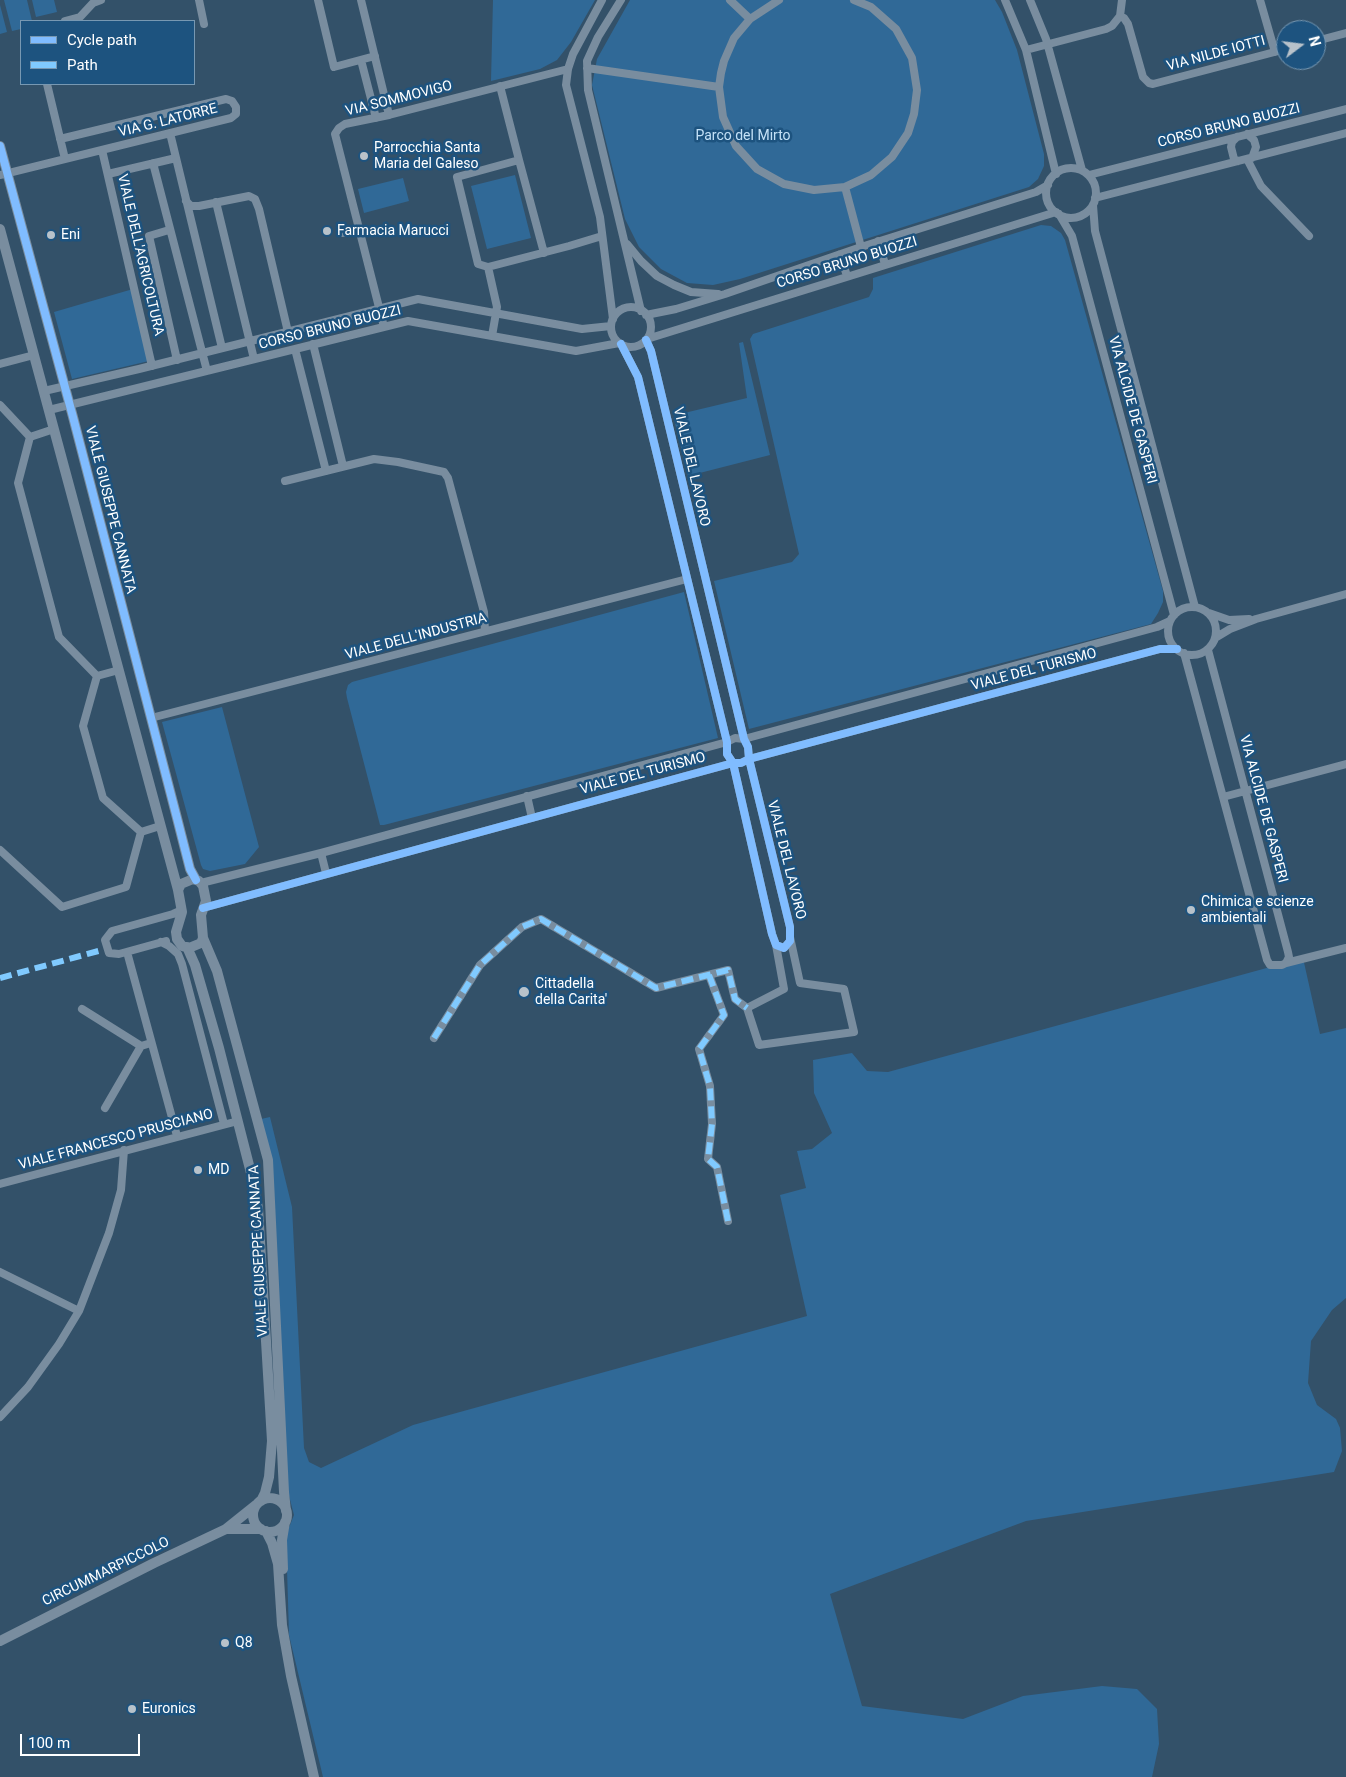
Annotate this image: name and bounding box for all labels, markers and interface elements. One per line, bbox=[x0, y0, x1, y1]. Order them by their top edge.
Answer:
legend bbox=[20, 20, 195, 85]
north arrow bbox=[1276, 20, 1326, 70]
text: Cycle path bbox=[67, 31, 137, 49]
street label: VIA NILDE IOTTI bbox=[1165, 33, 1267, 75]
text: N bbox=[1306, 35, 1324, 48]
text: Path bbox=[67, 56, 98, 74]
street label: VIA SOMMOVIGO bbox=[344, 78, 454, 120]
street label: CORSO BRUNO BUOZZI bbox=[1156, 100, 1302, 152]
street label: VIA G. LATORRE bbox=[117, 101, 219, 141]
park label: Parco del Mirto bbox=[695, 128, 791, 144]
place label: Parrocchia Santa Maria del Galeso bbox=[374, 140, 480, 172]
marker: Parrocchia Santa Maria del Galeso bbox=[358, 150, 370, 162]
street label: VIALE DELL'AGRICOLTURA bbox=[113, 173, 167, 337]
place label: Farmacia Marucci bbox=[337, 223, 449, 239]
marker: Farmacia Marucci bbox=[321, 225, 333, 237]
place label: Eni bbox=[61, 227, 80, 243]
marker: Eni bbox=[45, 229, 57, 241]
street label: CORSO BRUNO BUOZZI bbox=[775, 234, 919, 292]
street label: CORSO BRUNO BUOZZI bbox=[257, 302, 403, 354]
street label: VIA ALCIDE DE GASPERI bbox=[1104, 334, 1160, 486]
street label: VIALE DEL LAVORO bbox=[669, 406, 713, 528]
street label: VIALE GIUSEPPE CANNATA bbox=[81, 424, 139, 596]
street label: VIALE DELL'INDUSTRIA bbox=[343, 610, 489, 664]
street label: VIALE DEL TURISMO bbox=[969, 645, 1099, 695]
street label: VIA ALCIDE DE GASPERI bbox=[1235, 733, 1291, 885]
street label: VIALE DEL TURISMO bbox=[578, 749, 708, 799]
street label: VIALE DEL LAVORO bbox=[763, 799, 809, 921]
place label: Chimica e scienze ambientali bbox=[1201, 894, 1314, 926]
marker: Chimica e scienze ambientali bbox=[1185, 904, 1197, 916]
place label: Cittadella della Carita' bbox=[535, 976, 607, 1009]
marker: Cittadella della Carita' bbox=[517, 985, 531, 999]
street label: VIALE FRANCESCO PRUSCIANO bbox=[17, 1106, 215, 1174]
place label: MD bbox=[208, 1162, 229, 1178]
marker: MD bbox=[192, 1164, 204, 1176]
street label: VIALE GIUSEPPE CANNATA bbox=[246, 1165, 272, 1337]
street label: CIRCUMMARPICCOLO bbox=[40, 1534, 172, 1610]
place label: Q8 bbox=[235, 1635, 252, 1651]
marker: Q8 bbox=[219, 1637, 231, 1649]
place label: Euronics bbox=[142, 1701, 196, 1717]
marker: Euronics bbox=[126, 1703, 138, 1715]
scale bar bbox=[22, 1724, 142, 1756]
text: 100 m bbox=[28, 1734, 70, 1752]

